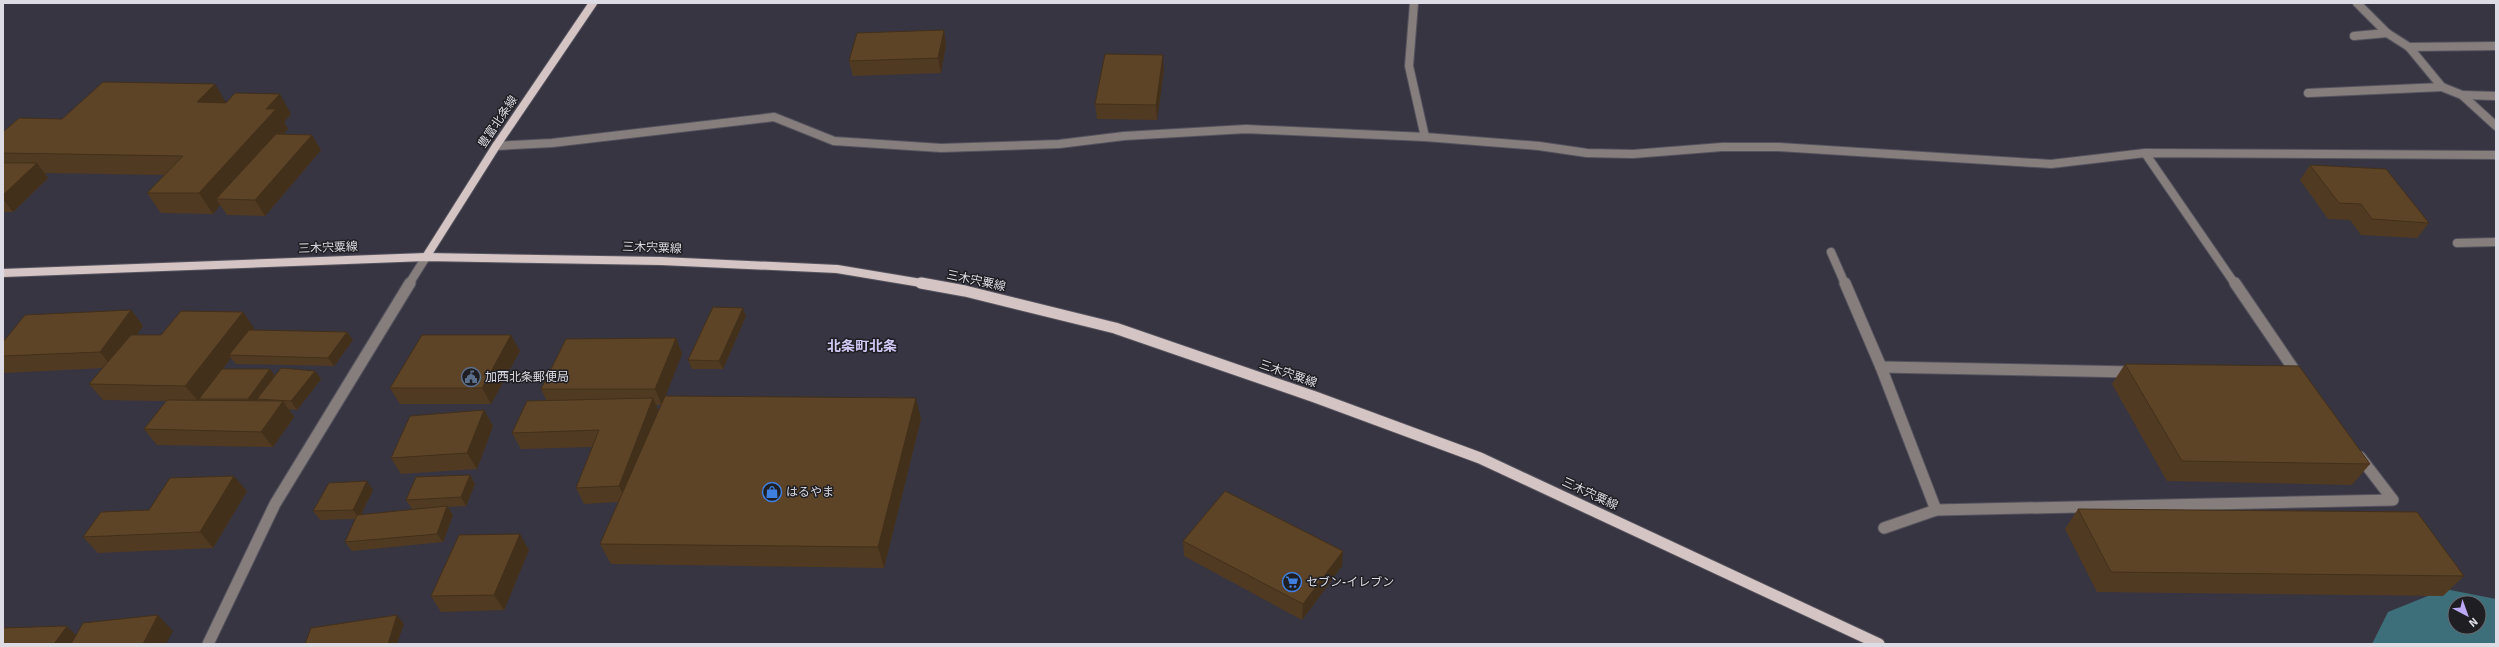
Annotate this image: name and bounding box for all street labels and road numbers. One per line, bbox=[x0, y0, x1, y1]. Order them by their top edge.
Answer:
street label: 豊富北条線 bbox=[475, 93, 521, 151]
street label: 三木宍粟線 bbox=[298, 239, 358, 257]
street label: 三木宍粟線 bbox=[622, 239, 682, 257]
street label: 三木宍粟線 bbox=[945, 267, 1007, 295]
street label: 三木宍粟線 bbox=[1257, 357, 1319, 391]
street label: 三木宍粟線 bbox=[1560, 475, 1620, 513]

